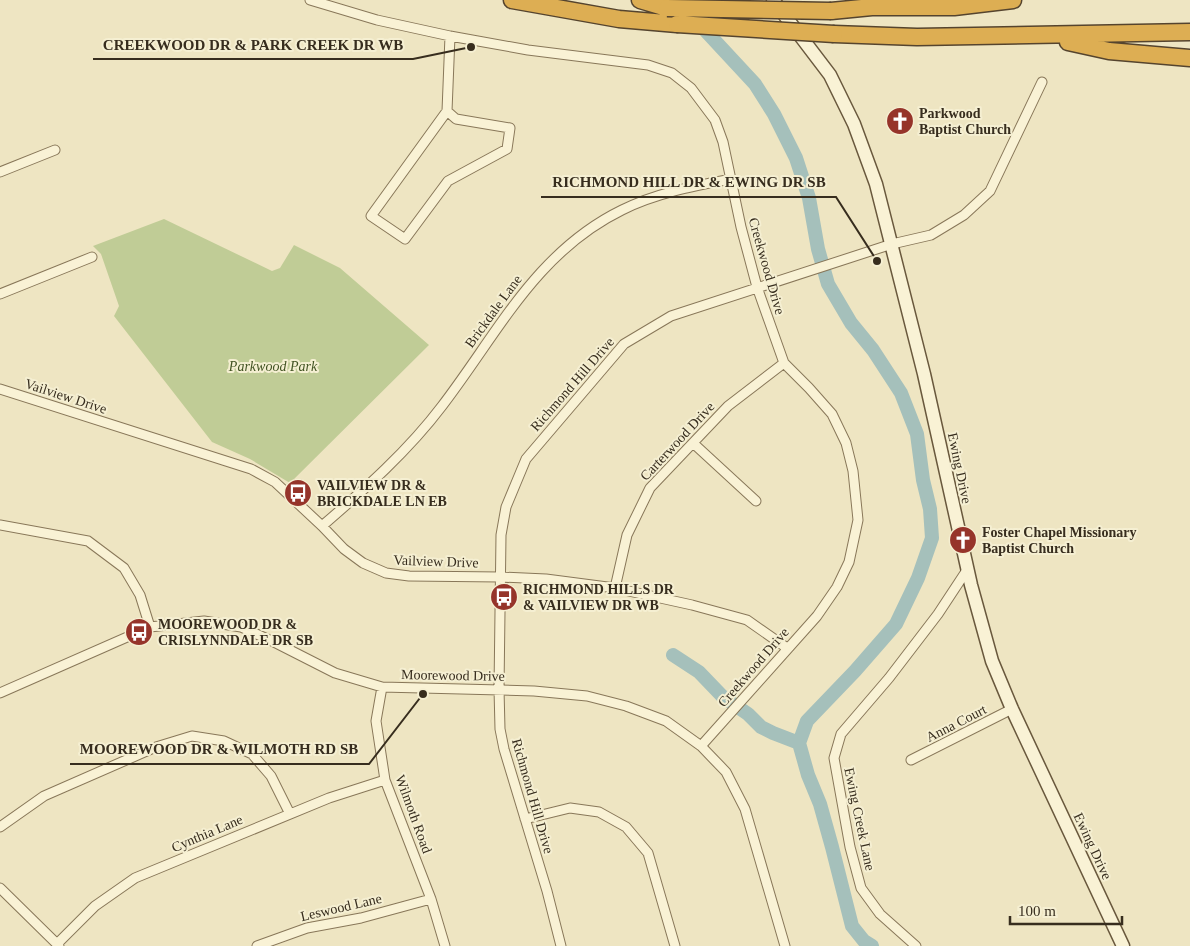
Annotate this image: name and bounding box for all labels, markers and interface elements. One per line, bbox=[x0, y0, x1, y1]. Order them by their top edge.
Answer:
callout: CREEKWOOD DR & PARK CREEK DR WB bbox=[93, 29, 413, 59]
text: CREEKWOOD DR & PARK CREEK DR WB bbox=[103, 37, 403, 53]
church icon: Parkwood Baptist Church bbox=[885, 106, 915, 136]
place label: Parkwood Baptist Church bbox=[919, 106, 1011, 137]
callout: RICHMOND HILL DR & EWING DR SB bbox=[541, 167, 836, 197]
text: RICHMOND HILL DR & EWING DR SB bbox=[552, 174, 826, 190]
street label: Creekwood Drive bbox=[746, 216, 787, 316]
street label: Brickdale Lane bbox=[462, 272, 525, 350]
street label: Richmond Hill Drive bbox=[528, 335, 617, 434]
park label: Parkwood Park bbox=[228, 359, 318, 374]
street label: Vailview Drive bbox=[23, 376, 109, 417]
street label: Carterwood Drive bbox=[637, 399, 717, 484]
street label: Ewing Drive bbox=[945, 431, 974, 505]
bus stop icon: VAILVIEW DR & BRICKDALE LN EB bbox=[283, 478, 313, 508]
place label: VAILVIEW DR & BRICKDALE LN EB bbox=[317, 478, 447, 509]
church icon: Foster Chapel Missionary Baptist Church bbox=[948, 525, 978, 555]
place label: Foster Chapel Missionary Baptist Church bbox=[982, 525, 1137, 556]
street label: Vailview Drive bbox=[393, 553, 479, 570]
bus stop icon: RICHMOND HILLS DR & VAILVIEW DR WB bbox=[489, 582, 519, 612]
place label: RICHMOND HILLS DR & VAILVIEW DR WB bbox=[523, 582, 675, 613]
bus stop icon: MOOREWOOD DR & CRISLYNNDALE DR SB bbox=[124, 617, 154, 647]
place label: MOOREWOOD DR & CRISLYNNDALE DR SB bbox=[158, 617, 313, 648]
street label: Creekwood Drive bbox=[715, 625, 792, 710]
street label: Moorewood Drive bbox=[401, 667, 505, 684]
street label: Anna Court bbox=[924, 702, 989, 745]
callout: MOOREWOOD DR & WILMOTH RD SB bbox=[70, 734, 369, 764]
street label: Richmond Hill Drive bbox=[509, 737, 556, 855]
text: MOOREWOOD DR & WILMOTH RD SB bbox=[80, 741, 358, 757]
street label: Ewing Creek Lane bbox=[841, 766, 878, 872]
street label: Wilmoth Road bbox=[392, 773, 435, 855]
street label: Ewing Drive bbox=[1071, 810, 1115, 882]
street label: Cynthia Lane bbox=[169, 812, 245, 855]
street label: Leswood Lane bbox=[299, 891, 383, 924]
scale bar bbox=[1010, 894, 1122, 926]
text: 100 m bbox=[1018, 903, 1056, 919]

